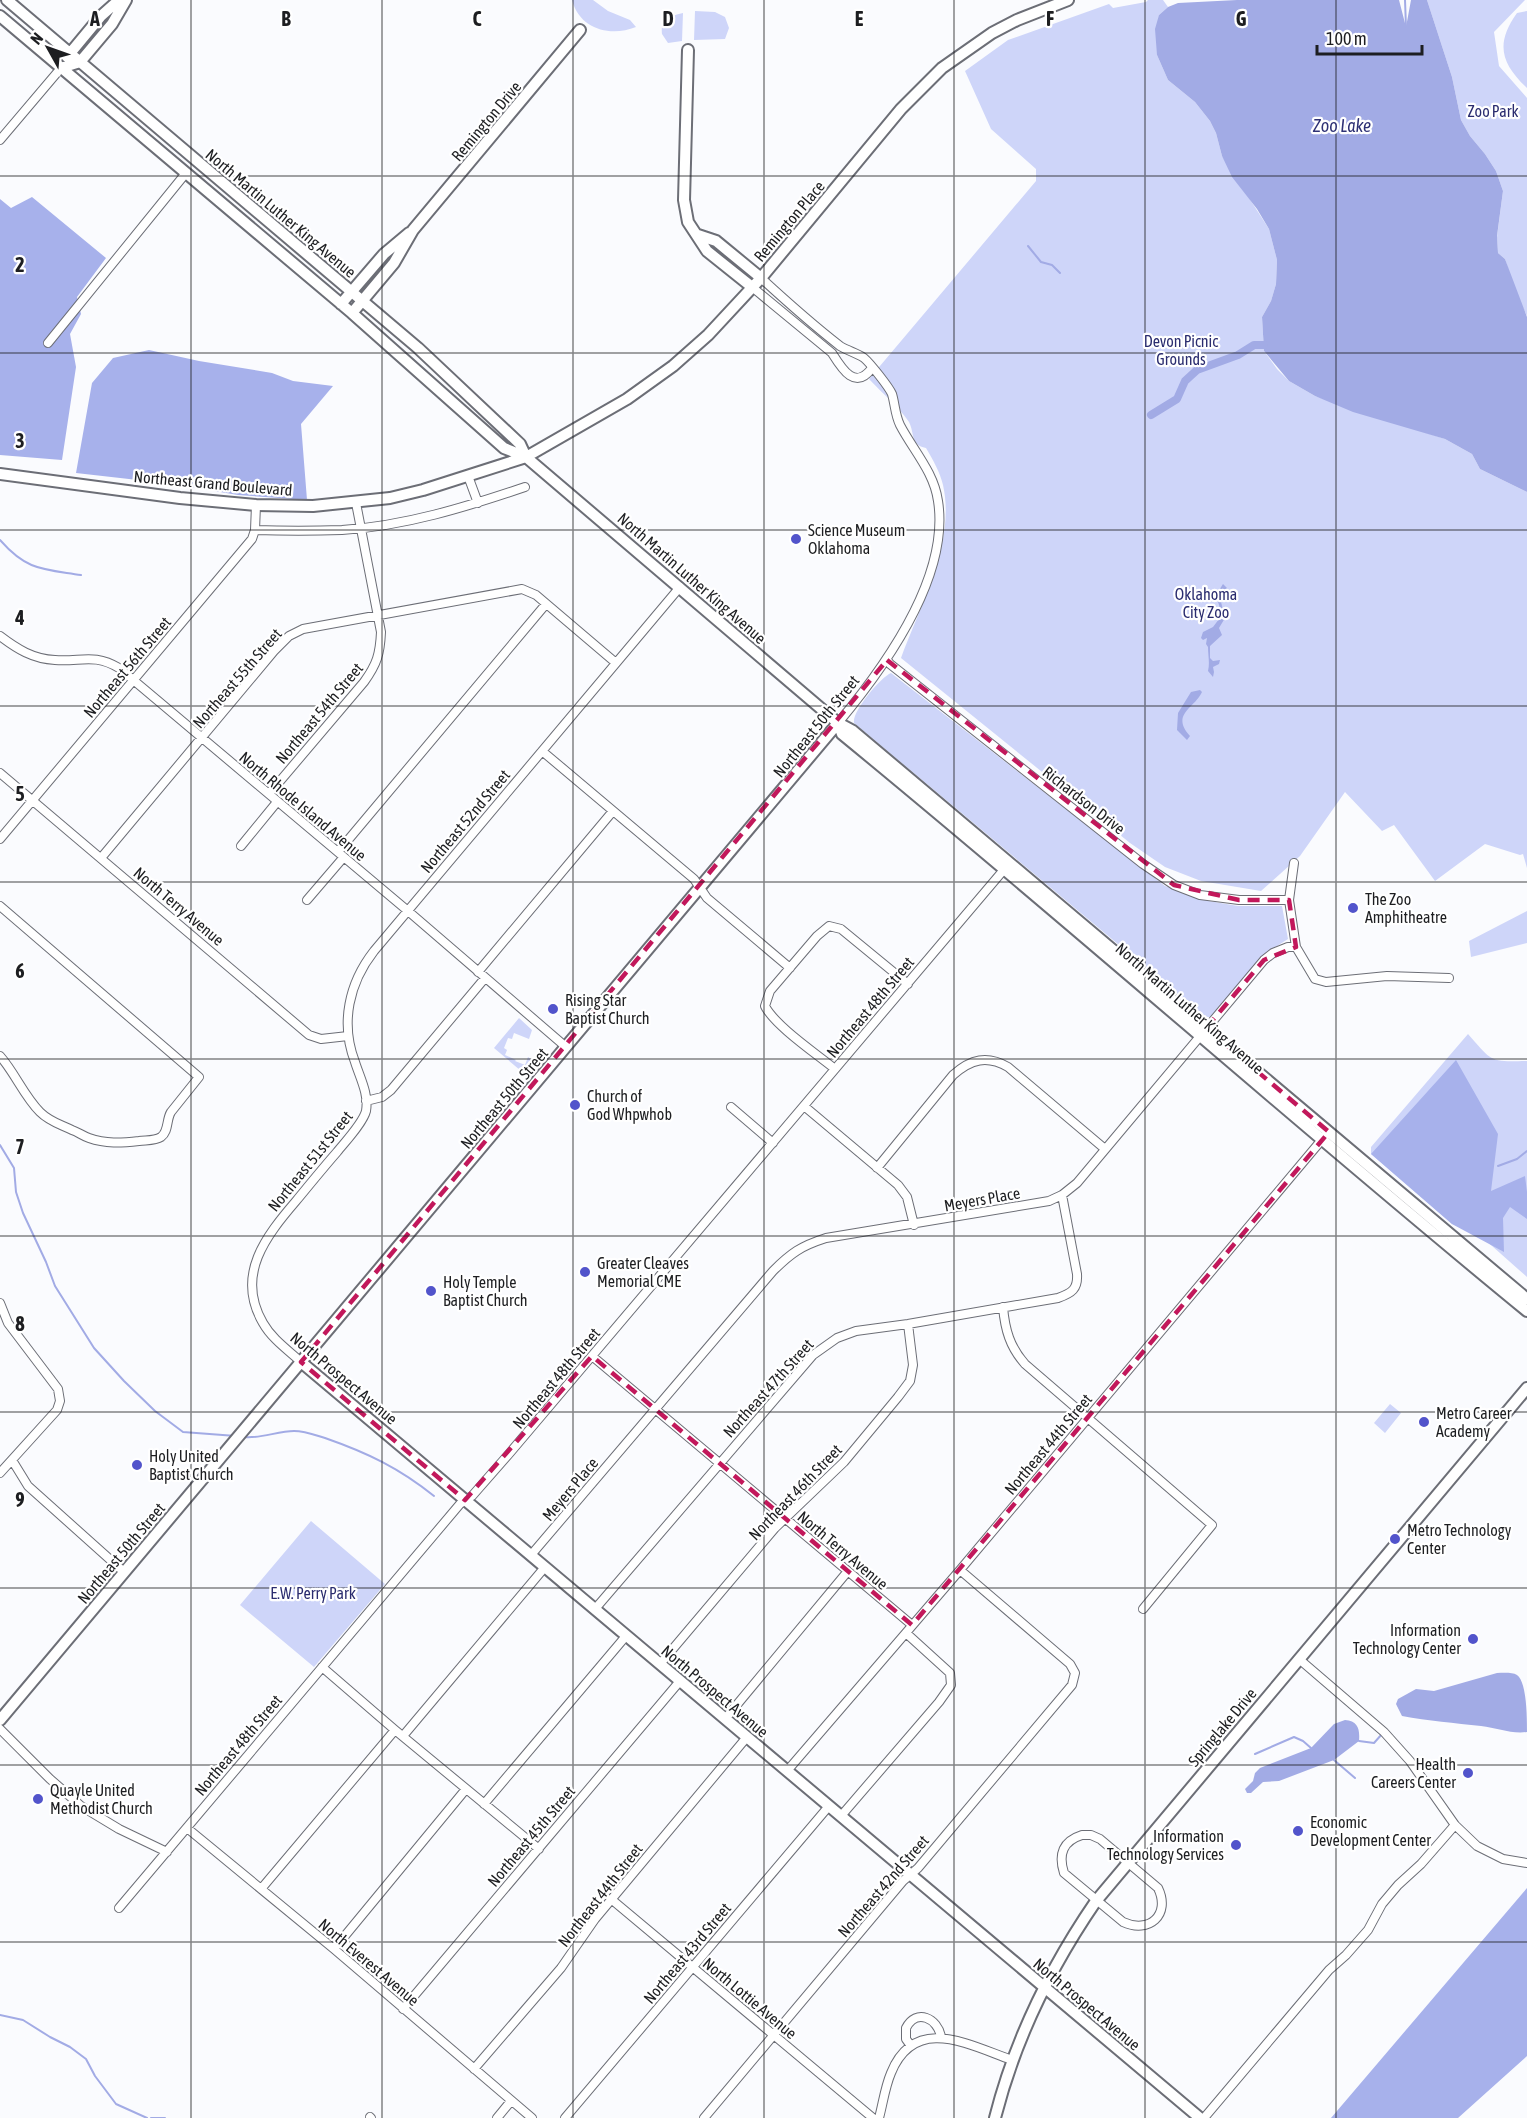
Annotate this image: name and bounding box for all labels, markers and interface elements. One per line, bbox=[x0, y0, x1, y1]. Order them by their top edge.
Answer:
text: A bbox=[89, 7, 100, 30]
text: B bbox=[281, 7, 291, 30]
text: C bbox=[473, 7, 482, 30]
text: D bbox=[662, 7, 674, 30]
text: E bbox=[855, 7, 864, 30]
text: F bbox=[1046, 7, 1054, 30]
text: G bbox=[1236, 7, 1247, 30]
north arrow bbox=[18, 18, 78, 78]
scale bar bbox=[1317, 18, 1422, 56]
text: 100 m bbox=[1326, 28, 1367, 49]
text: N bbox=[27, 29, 46, 48]
street label: Remington Drive bbox=[448, 78, 525, 165]
park label: Zoo Park bbox=[1467, 102, 1519, 120]
water label: Zoo Lake bbox=[1313, 115, 1371, 136]
street label: North Martin Luther King Avenue bbox=[202, 145, 360, 282]
street label: Remington Place bbox=[750, 177, 829, 266]
text: 2 bbox=[15, 253, 25, 276]
park label: Devon Picnic Grounds bbox=[1144, 332, 1218, 368]
text: 3 bbox=[15, 429, 25, 452]
street label: Northeast Grand Boulevard bbox=[133, 467, 293, 499]
street label: North Martin Luther King Avenue bbox=[614, 509, 770, 648]
place label: Science Museum Oklahoma bbox=[808, 521, 905, 557]
marker: Science Museum Oklahoma bbox=[789, 532, 803, 546]
park label: Oklahoma City Zoo bbox=[1175, 585, 1237, 622]
text: 4 bbox=[14, 606, 25, 629]
street label: Northeast 56th Street bbox=[80, 613, 175, 721]
street label: Northeast 55th Street bbox=[189, 624, 285, 731]
street label: Northeast 54th Street bbox=[272, 659, 367, 767]
street label: Northeast 50th Street bbox=[769, 671, 863, 781]
street label: North Rhode Island Avenue bbox=[236, 748, 370, 864]
street label: Richardson Drive bbox=[1039, 762, 1129, 838]
street label: Northeast 52nd Street bbox=[417, 766, 514, 876]
text: 5 bbox=[15, 782, 25, 805]
street label: North Terry Avenue bbox=[130, 863, 228, 950]
place label: The Zoo Amphitheatre bbox=[1365, 890, 1447, 927]
marker: The Zoo Amphitheatre bbox=[1346, 901, 1360, 915]
street label: North Martin Luther King Avenue bbox=[1112, 939, 1268, 1078]
street label: Northeast 48th Street bbox=[823, 953, 918, 1061]
text: 6 bbox=[15, 959, 25, 982]
place label: Rising Star Baptist Church bbox=[565, 991, 649, 1028]
marker: Rising Star Baptist Church bbox=[546, 1002, 560, 1016]
street label: Northeast 50th Street bbox=[457, 1044, 552, 1152]
place label: Church of God Whpwhob bbox=[587, 1087, 672, 1124]
marker: Church of God Whpwhob bbox=[568, 1098, 582, 1112]
street label: Northeast 51st Street bbox=[264, 1107, 356, 1215]
text: 7 bbox=[15, 1135, 25, 1158]
street label: Meyers Place bbox=[943, 1183, 1022, 1216]
place label: Greater Cleaves Memorial CME bbox=[597, 1254, 689, 1290]
marker: Greater Cleaves Memorial CME bbox=[578, 1265, 592, 1279]
place label: Holy Temple Baptist Church bbox=[443, 1273, 527, 1310]
marker: Holy Temple Baptist Church bbox=[424, 1284, 438, 1298]
text: 8 bbox=[15, 1312, 25, 1335]
street label: Northeast 48th Street bbox=[509, 1324, 604, 1432]
street label: North Prospect Avenue bbox=[286, 1328, 401, 1429]
street label: Northeast 47th Street bbox=[719, 1335, 817, 1441]
street label: Northeast 44th Street bbox=[1001, 1390, 1096, 1498]
place label: Metro Career Academy bbox=[1436, 1404, 1512, 1441]
marker: Metro Career Academy bbox=[1417, 1415, 1431, 1429]
street label: Northeast 46th Street bbox=[745, 1440, 845, 1543]
place label: Holy United Baptist Church bbox=[149, 1447, 233, 1484]
street label: Meyers Place bbox=[538, 1454, 602, 1525]
marker: Holy United Baptist Church bbox=[130, 1458, 144, 1472]
text: 9 bbox=[15, 1488, 25, 1511]
street label: Northeast 50th Street bbox=[74, 1499, 169, 1607]
street label: North Terry Avenue bbox=[794, 1507, 892, 1594]
place label: Metro Technology Center bbox=[1407, 1521, 1512, 1557]
marker: Metro Technology Center bbox=[1388, 1532, 1402, 1546]
park label: E.W. Perry Park bbox=[270, 1584, 356, 1603]
place label: Information Technology Center bbox=[1353, 1621, 1461, 1658]
marker: Information Technology Center bbox=[1466, 1632, 1480, 1646]
street label: North Prospect Avenue bbox=[657, 1641, 772, 1742]
street label: Springlake Drive bbox=[1184, 1684, 1261, 1770]
street label: Northeast 48th Street bbox=[191, 1691, 286, 1799]
place label: Health Careers Center bbox=[1371, 1755, 1456, 1791]
marker: Health Careers Center bbox=[1461, 1766, 1475, 1780]
place label: Quayle United Methodist Church bbox=[50, 1781, 153, 1817]
street label: Northeast 45th Street bbox=[484, 1782, 579, 1890]
marker: Quayle United Methodist Church bbox=[31, 1792, 45, 1806]
place label: Economic Development Center bbox=[1310, 1813, 1431, 1850]
marker: Economic Development Center bbox=[1291, 1824, 1305, 1838]
place label: Information Technology Services bbox=[1107, 1827, 1224, 1864]
street label: Northeast 42nd Street bbox=[834, 1831, 932, 1940]
marker: Information Technology Services bbox=[1229, 1838, 1243, 1852]
street label: Northeast 44th Street bbox=[554, 1840, 646, 1950]
street label: Northeast 43rd Street bbox=[640, 1899, 735, 2007]
street label: North Everest Avenue bbox=[315, 1915, 423, 2009]
street label: North Lottie Avenue bbox=[700, 1954, 800, 2042]
street label: North Prospect Avenue bbox=[1029, 1954, 1144, 2055]

